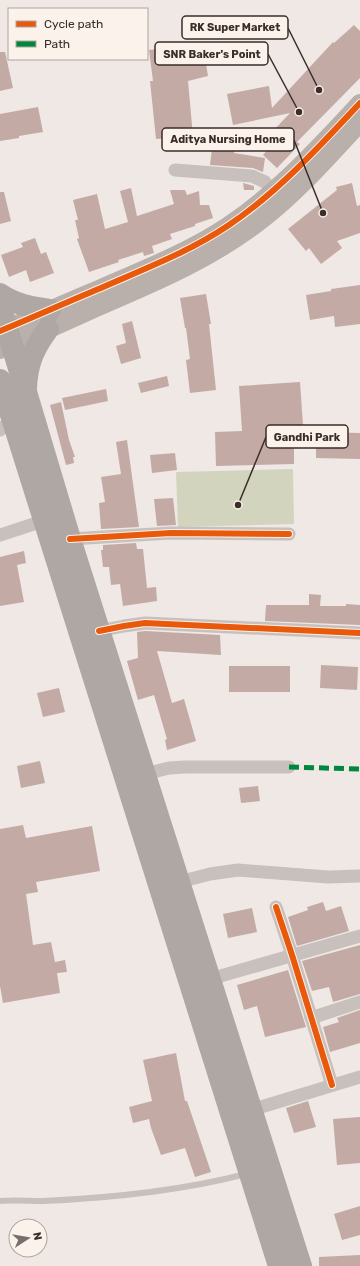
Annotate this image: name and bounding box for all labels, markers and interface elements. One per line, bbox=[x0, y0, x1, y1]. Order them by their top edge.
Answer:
legend bbox=[8, 8, 148, 60]
callout: RK Super Market bbox=[182, 16, 288, 39]
text: Cycle path bbox=[44, 17, 103, 31]
text: RK Super Market bbox=[190, 21, 280, 34]
text: Path bbox=[44, 37, 70, 51]
callout: SNR Baker's Point bbox=[155, 42, 268, 65]
text: SNR Baker's Point bbox=[163, 48, 261, 61]
callout: Aditya Nursing Home bbox=[162, 128, 294, 151]
text: Aditya Nursing Home bbox=[170, 133, 286, 146]
callout: Gandhi Park bbox=[266, 425, 348, 448]
text: Gandhi Park bbox=[274, 431, 341, 444]
north arrow bbox=[8, 1218, 48, 1258]
text: N bbox=[30, 1231, 44, 1241]

